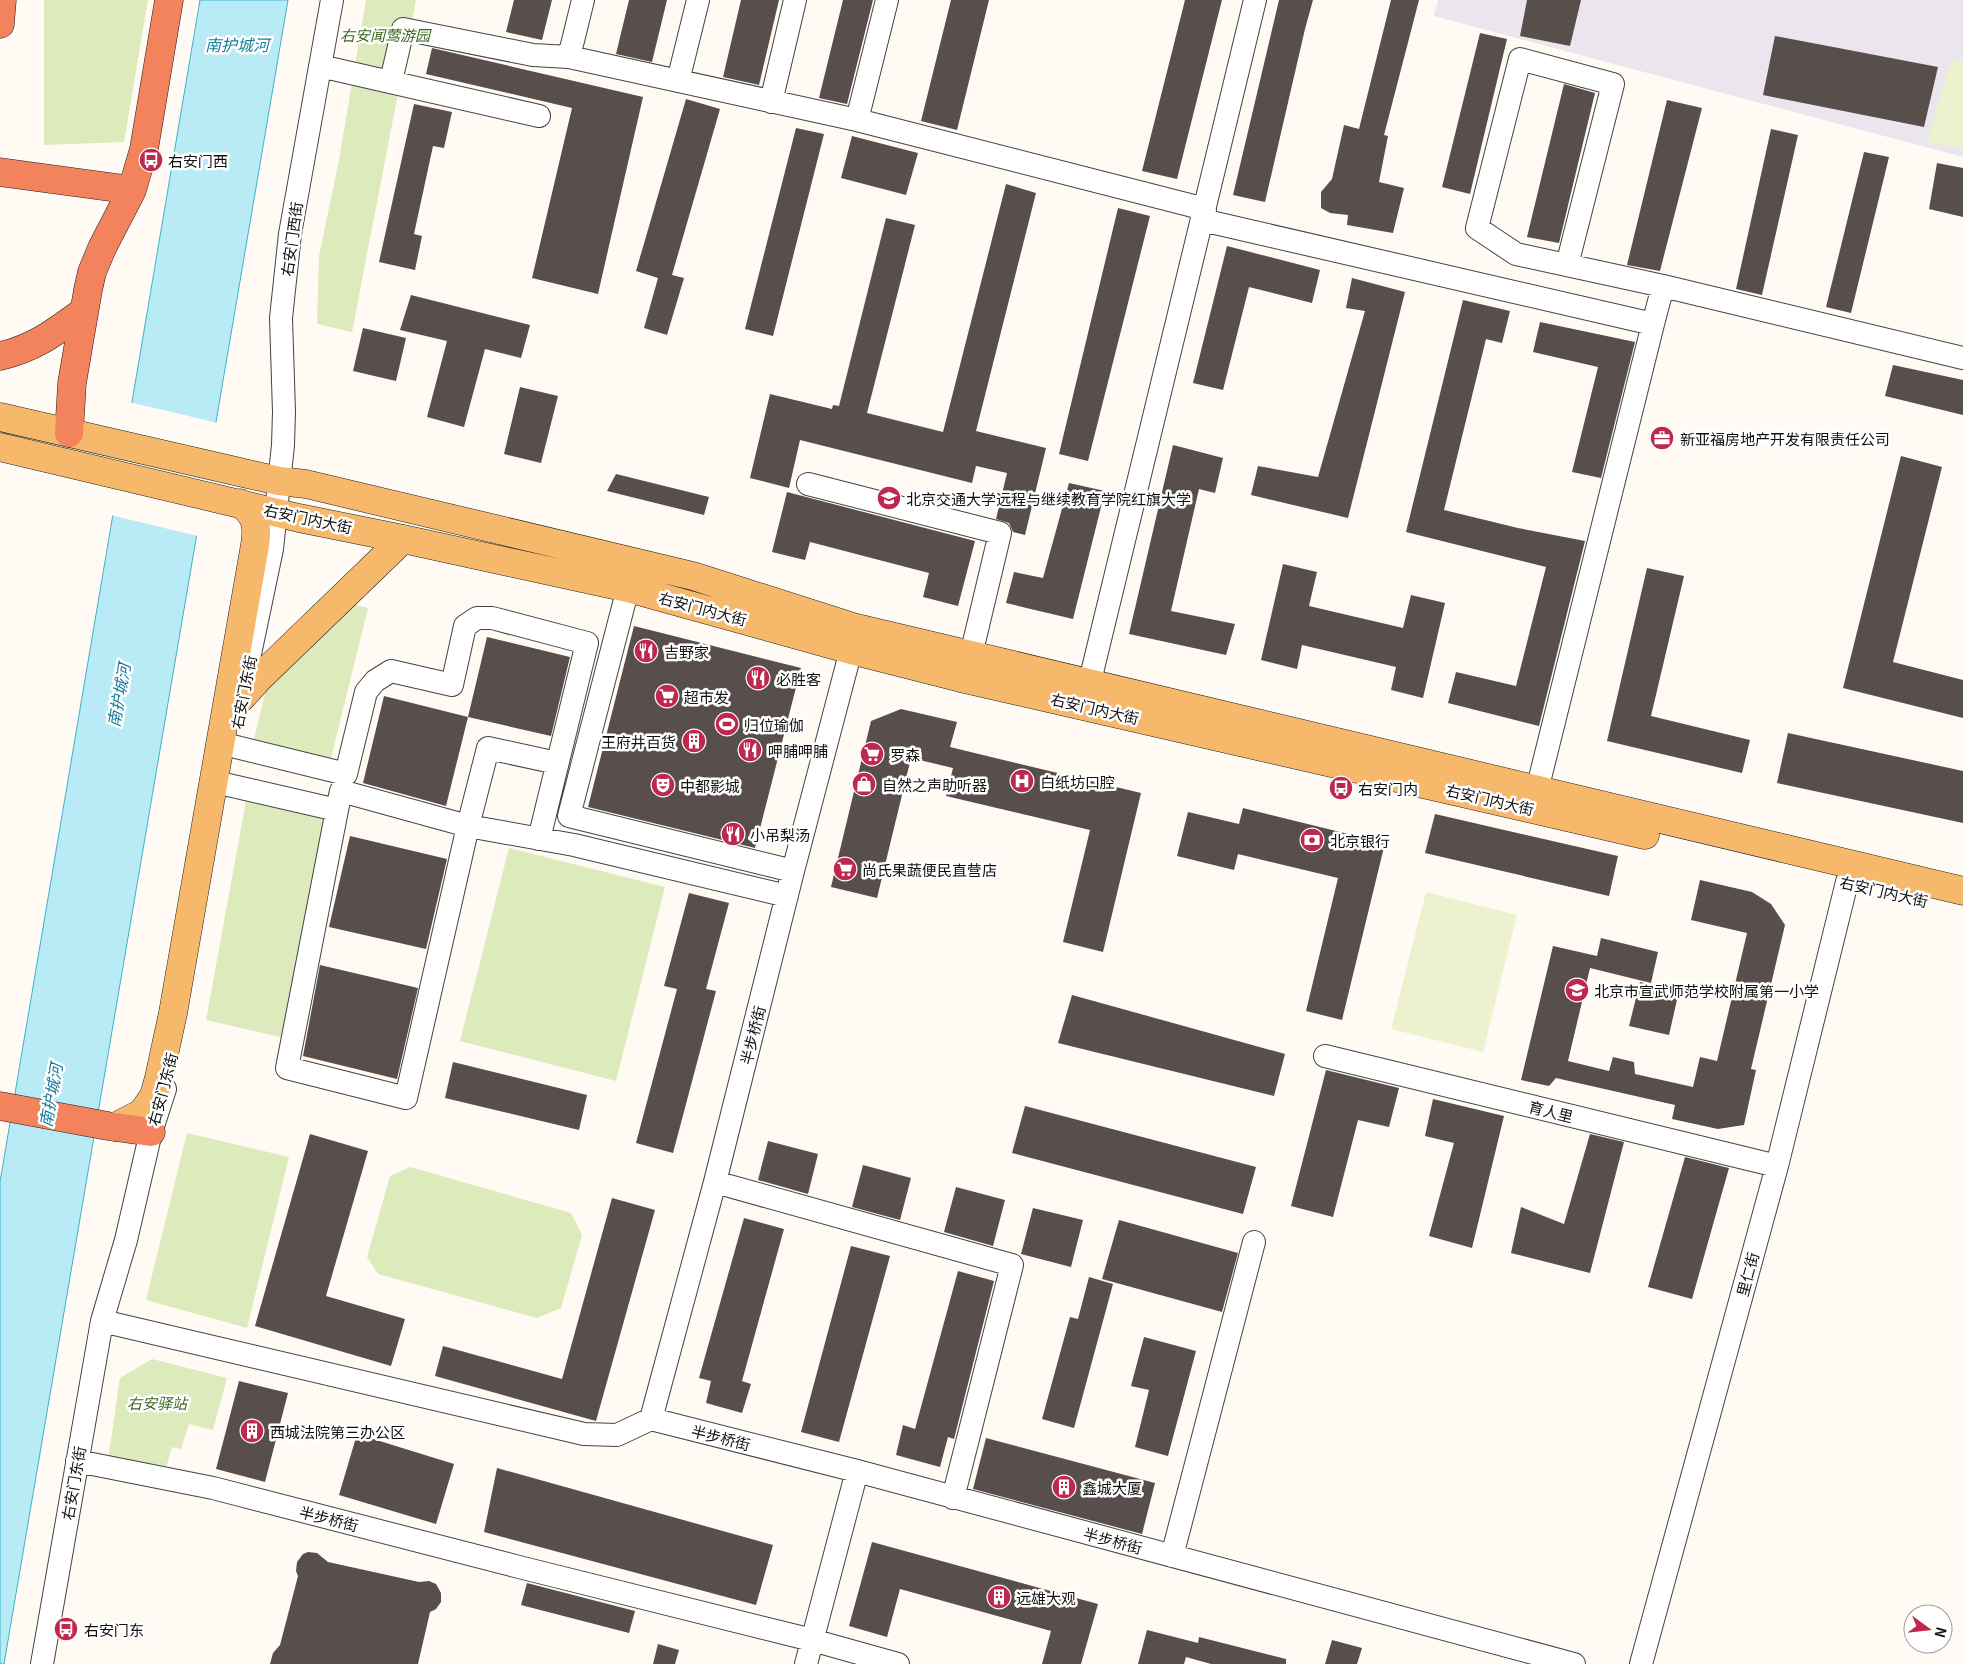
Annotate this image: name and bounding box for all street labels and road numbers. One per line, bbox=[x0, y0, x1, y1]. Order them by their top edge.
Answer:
street label: 右安门西街 bbox=[275, 200, 307, 278]
street label: 右安门内大街 bbox=[262, 498, 354, 538]
street label: 右安门内大街 bbox=[657, 586, 749, 630]
street label: 右安门东街 bbox=[226, 653, 260, 731]
street label: 右安门内大街 bbox=[1049, 688, 1141, 728]
street label: 右安门内大街 bbox=[1444, 779, 1536, 819]
street label: 右安门内大街 bbox=[1838, 871, 1930, 911]
street label: 半步桥街 bbox=[735, 1003, 769, 1067]
street label: 右安门东街 bbox=[142, 1050, 182, 1128]
street label: 育人里 bbox=[1527, 1095, 1575, 1127]
street label: 里仁街 bbox=[1731, 1250, 1763, 1298]
street label: 半步桥街 bbox=[689, 1420, 753, 1454]
street label: 右安门东街 bbox=[56, 1444, 90, 1522]
street label: 半步桥街 bbox=[297, 1501, 361, 1535]
street label: 半步桥街 bbox=[1081, 1522, 1145, 1558]

